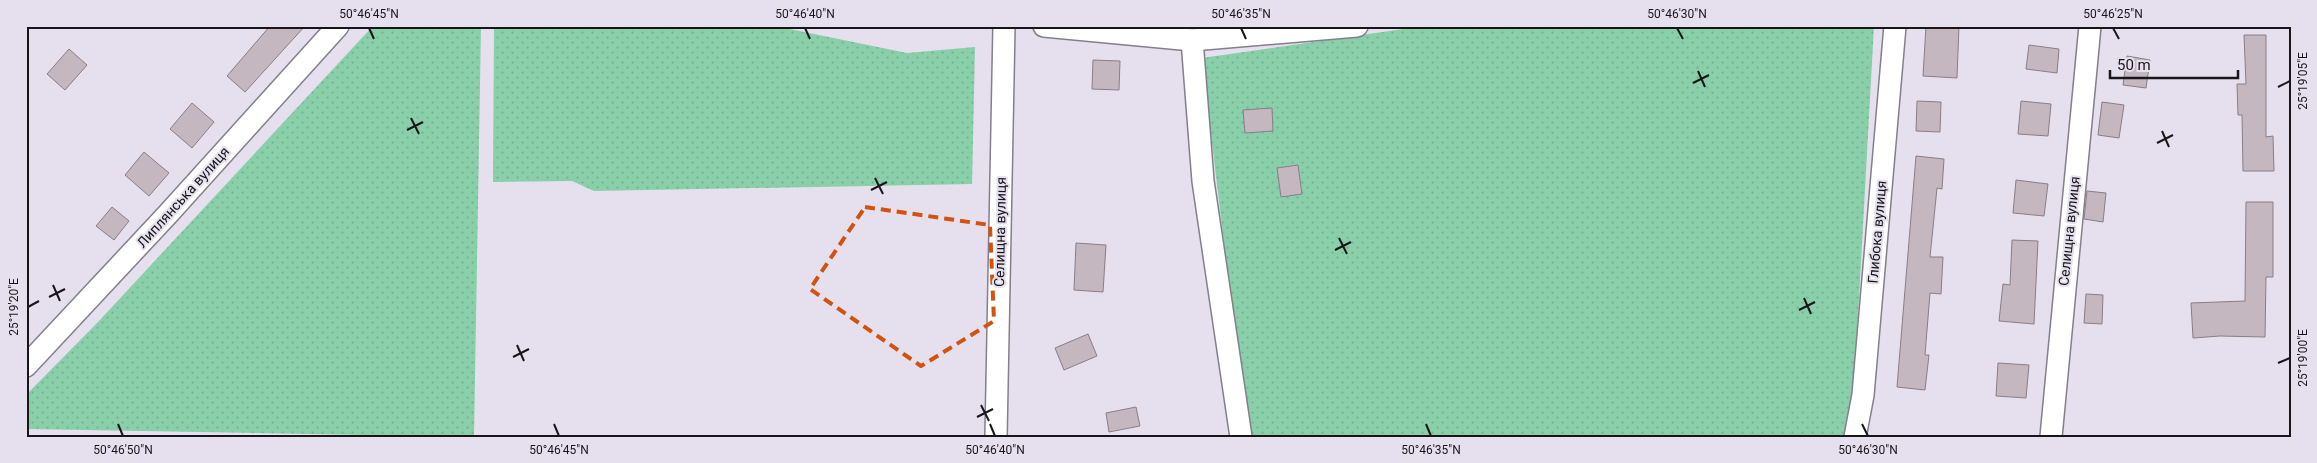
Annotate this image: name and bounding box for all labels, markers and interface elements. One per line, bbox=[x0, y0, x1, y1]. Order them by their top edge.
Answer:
text: 50°46'45"N bbox=[339, 7, 399, 21]
text: 50°46'40"N bbox=[775, 7, 835, 21]
text: 50°46'35"N bbox=[1211, 7, 1271, 21]
text: 50°46'30"N bbox=[1647, 7, 1707, 21]
text: 50°46'25"N bbox=[2083, 7, 2143, 21]
scale bar bbox=[2110, 48, 2237, 80]
text: 25°19'05"E bbox=[2296, 52, 2310, 110]
text: 50 m bbox=[2117, 56, 2151, 74]
street label: Липлянська вулиця bbox=[134, 143, 232, 251]
street label: Селищна вулиця bbox=[2055, 175, 2083, 287]
street label: Селищна вулиця bbox=[991, 177, 1009, 287]
street label: Глибока вулиця bbox=[1865, 180, 1889, 284]
text: 25°19'20"E bbox=[7, 278, 21, 336]
text: 25°19'00"E bbox=[2296, 329, 2310, 387]
text: 50°46'50"N bbox=[93, 443, 153, 457]
text: 50°46'45"N bbox=[529, 443, 589, 457]
text: 50°46'40"N bbox=[965, 443, 1025, 457]
text: 50°46'35"N bbox=[1401, 443, 1461, 457]
text: 50°46'30"N bbox=[1838, 443, 1898, 457]

